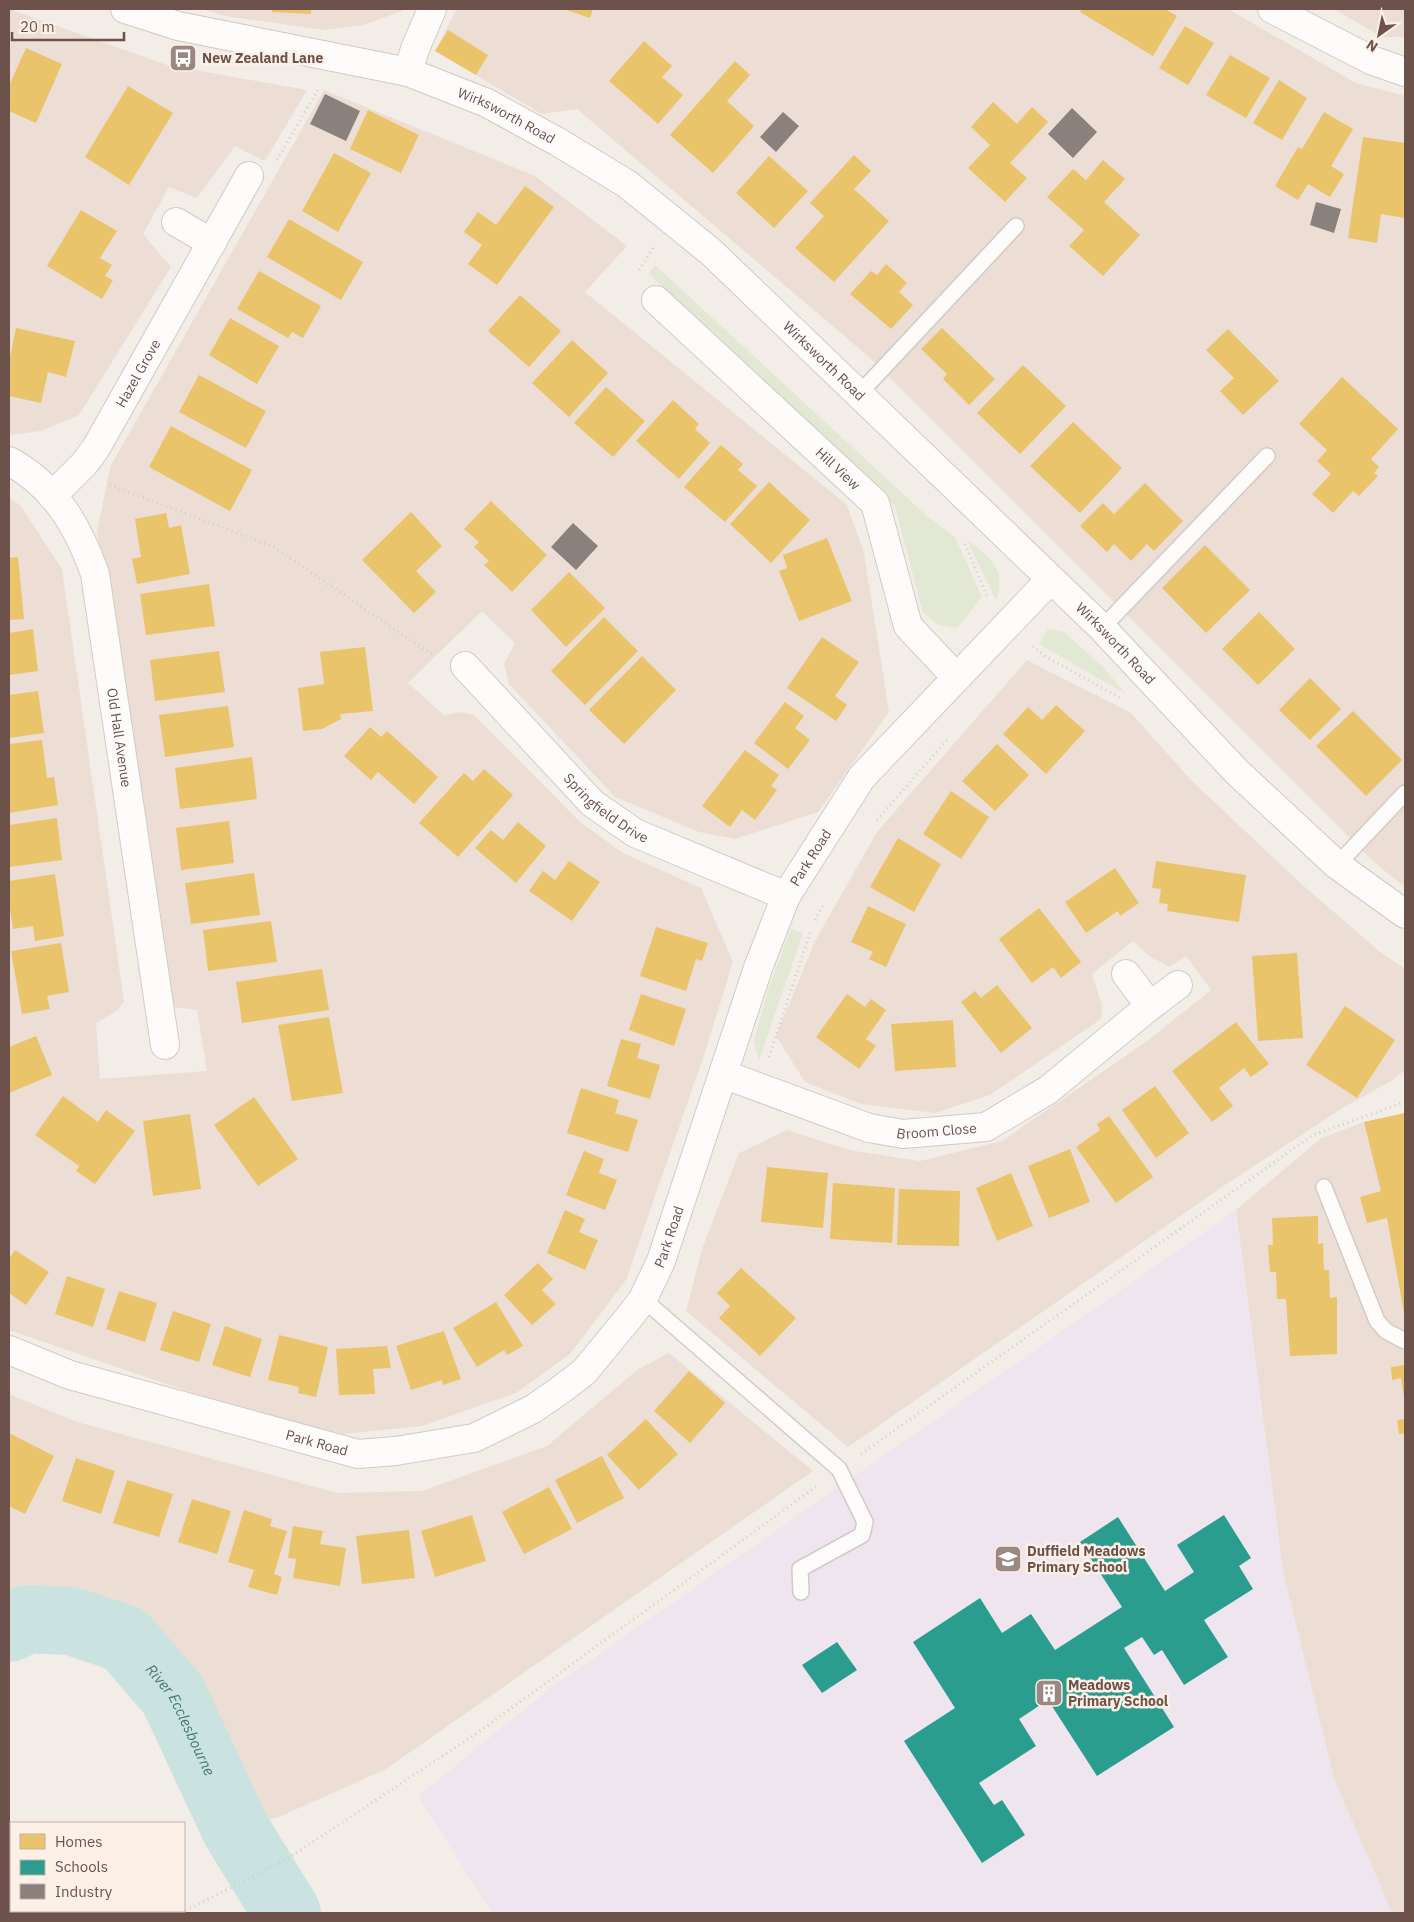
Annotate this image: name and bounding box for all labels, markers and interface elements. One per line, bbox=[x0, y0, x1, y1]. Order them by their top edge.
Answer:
scale bar bbox=[12, 10, 125, 42]
north arrow bbox=[1354, 10, 1404, 60]
text: 20 m bbox=[20, 17, 55, 36]
text: N bbox=[1363, 36, 1381, 56]
bus stop icon: New Zealand Lane bbox=[168, 43, 198, 73]
place label: New Zealand Lane bbox=[202, 49, 323, 67]
street label: Wirksworth Road bbox=[455, 83, 558, 148]
street label: Wirksworth Road bbox=[779, 317, 869, 405]
street label: Hazel Grove bbox=[112, 336, 165, 411]
street label: Hill View bbox=[812, 443, 864, 494]
street label: Wirksworth Road bbox=[1072, 599, 1159, 688]
street label: Old Hall Avenue bbox=[103, 687, 136, 789]
street label: Springfield Drive bbox=[560, 769, 651, 847]
street label: Park Road bbox=[786, 826, 835, 889]
street label: Broom Close bbox=[895, 1119, 978, 1143]
street label: Park Road bbox=[650, 1204, 688, 1271]
street label: Park Road bbox=[284, 1426, 350, 1460]
place label: Duffield Meadows Primary School bbox=[1027, 1542, 1146, 1576]
school or university icon: Duffield Meadows Primary School bbox=[993, 1544, 1023, 1574]
water label: River Ecclesbourne bbox=[142, 1660, 219, 1779]
place label: Meadows Primary School bbox=[1068, 1676, 1168, 1710]
building icon: Meadows Primary School bbox=[1034, 1678, 1064, 1708]
legend bbox=[10, 1822, 185, 1912]
text: Homes bbox=[55, 1832, 103, 1851]
text: Schools bbox=[55, 1857, 108, 1876]
text: Industry bbox=[55, 1882, 113, 1901]

